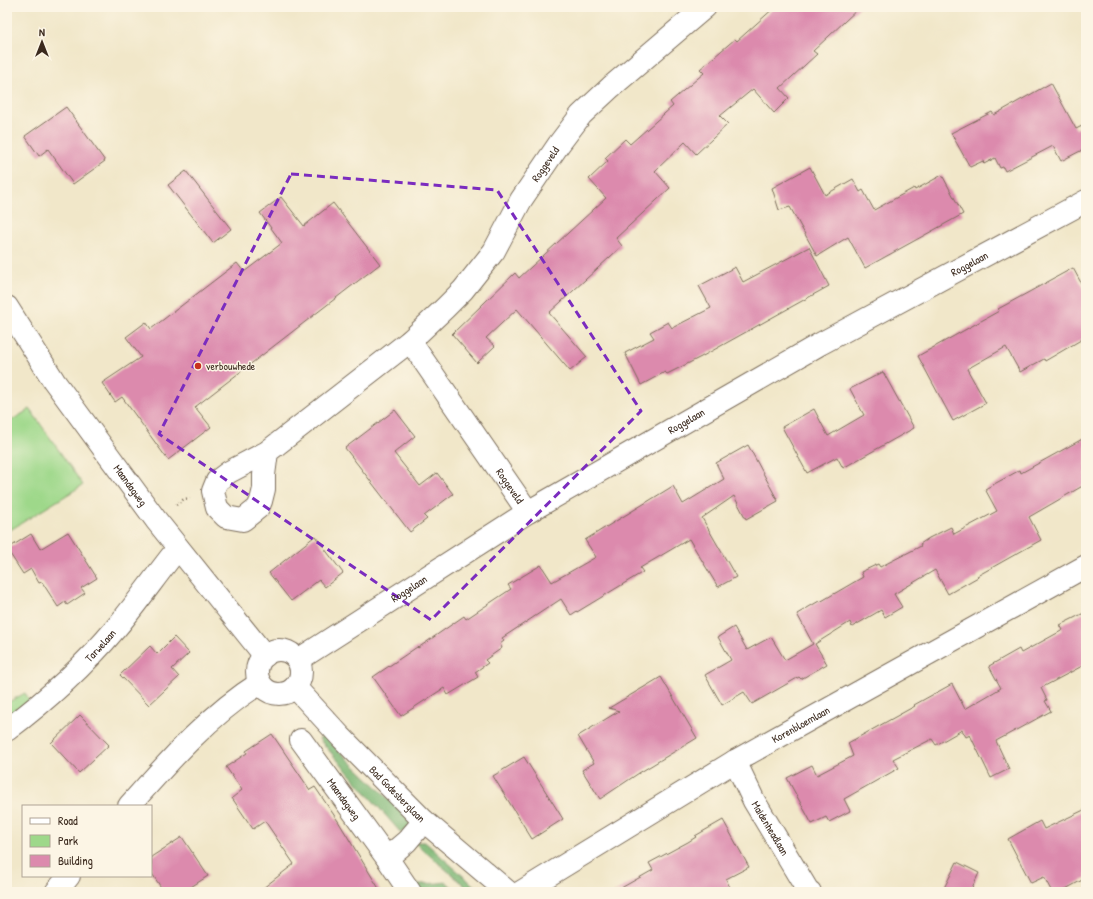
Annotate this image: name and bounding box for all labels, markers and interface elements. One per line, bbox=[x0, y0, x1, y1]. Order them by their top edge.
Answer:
north arrow bbox=[22, 22, 62, 62]
text: N bbox=[39, 25, 45, 39]
street label: Roggeveld bbox=[528, 143, 563, 184]
street label: Roggelaan bbox=[948, 248, 990, 279]
place label: verbouwhede bbox=[206, 359, 256, 373]
marker: verbouwhede bbox=[193, 361, 203, 371]
street label: Roggelaan bbox=[665, 405, 707, 437]
street label: Maandagweg bbox=[111, 462, 150, 509]
street label: Roggeveld bbox=[493, 466, 527, 507]
street label: Roggelaan bbox=[388, 572, 430, 605]
street label: Tarwelaan bbox=[82, 626, 119, 665]
street label: Korenbloemlaan bbox=[769, 703, 832, 746]
street label: Bad Godesberglaan bbox=[366, 763, 428, 825]
street label: Maandagweg bbox=[324, 775, 364, 823]
street label: Maidenheadlaan bbox=[749, 798, 792, 858]
legend bbox=[22, 805, 152, 877]
text: Road bbox=[58, 812, 78, 829]
text: Park bbox=[58, 832, 78, 849]
text: Building bbox=[58, 852, 93, 869]

